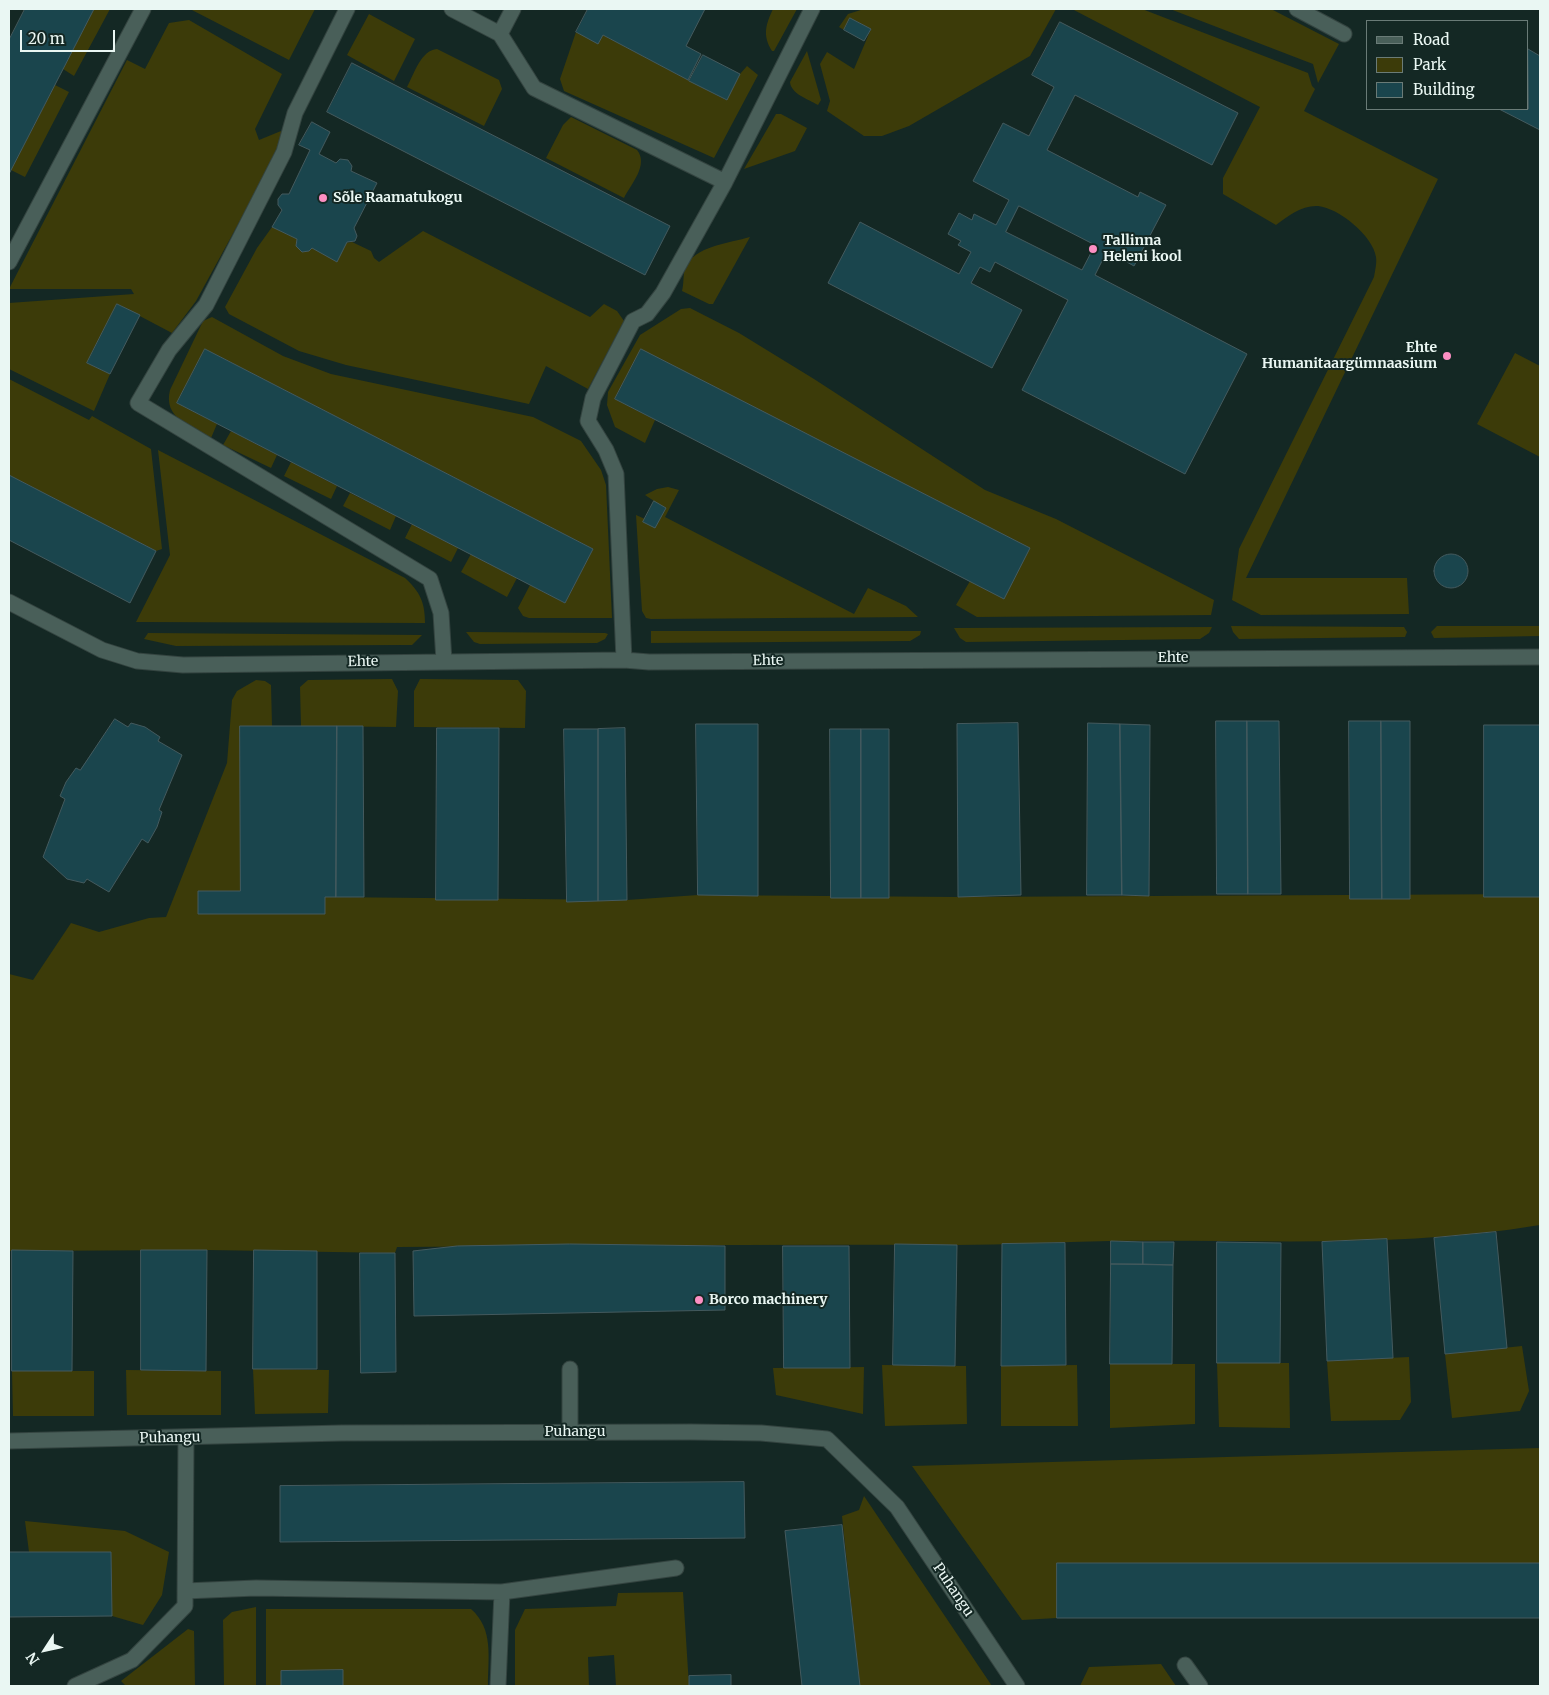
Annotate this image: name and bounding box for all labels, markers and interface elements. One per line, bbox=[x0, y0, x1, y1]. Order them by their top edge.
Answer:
scale bar bbox=[22, 20, 118, 52]
legend bbox=[1366, 20, 1529, 110]
text: 20 m bbox=[28, 29, 65, 48]
text: Road bbox=[1413, 30, 1449, 49]
text: Park bbox=[1413, 55, 1446, 74]
text: Building bbox=[1413, 80, 1475, 99]
place label: Sõle Raamatukogu bbox=[333, 190, 462, 206]
marker: Sõle Raamatukogu bbox=[317, 192, 329, 204]
place label: Tallinna Heleni kool bbox=[1103, 233, 1182, 266]
marker: Tallinna Heleni kool bbox=[1087, 243, 1099, 255]
place label: Ehte Humanitaargümnaasium bbox=[1262, 340, 1437, 372]
marker: Ehte Humanitaargümnaasium bbox=[1441, 350, 1453, 362]
street label: Ehte bbox=[1158, 650, 1188, 666]
street label: Ehte bbox=[753, 652, 783, 670]
street label: Ehte bbox=[348, 653, 378, 671]
place label: Borco machinery bbox=[709, 1292, 828, 1308]
marker: Borco machinery bbox=[693, 1294, 705, 1306]
street label: Puhangu bbox=[545, 1424, 605, 1440]
street label: Puhangu bbox=[139, 1429, 201, 1447]
street label: Puhangu bbox=[929, 1560, 977, 1620]
north arrow bbox=[20, 1625, 70, 1675]
text: N bbox=[22, 1649, 43, 1668]

